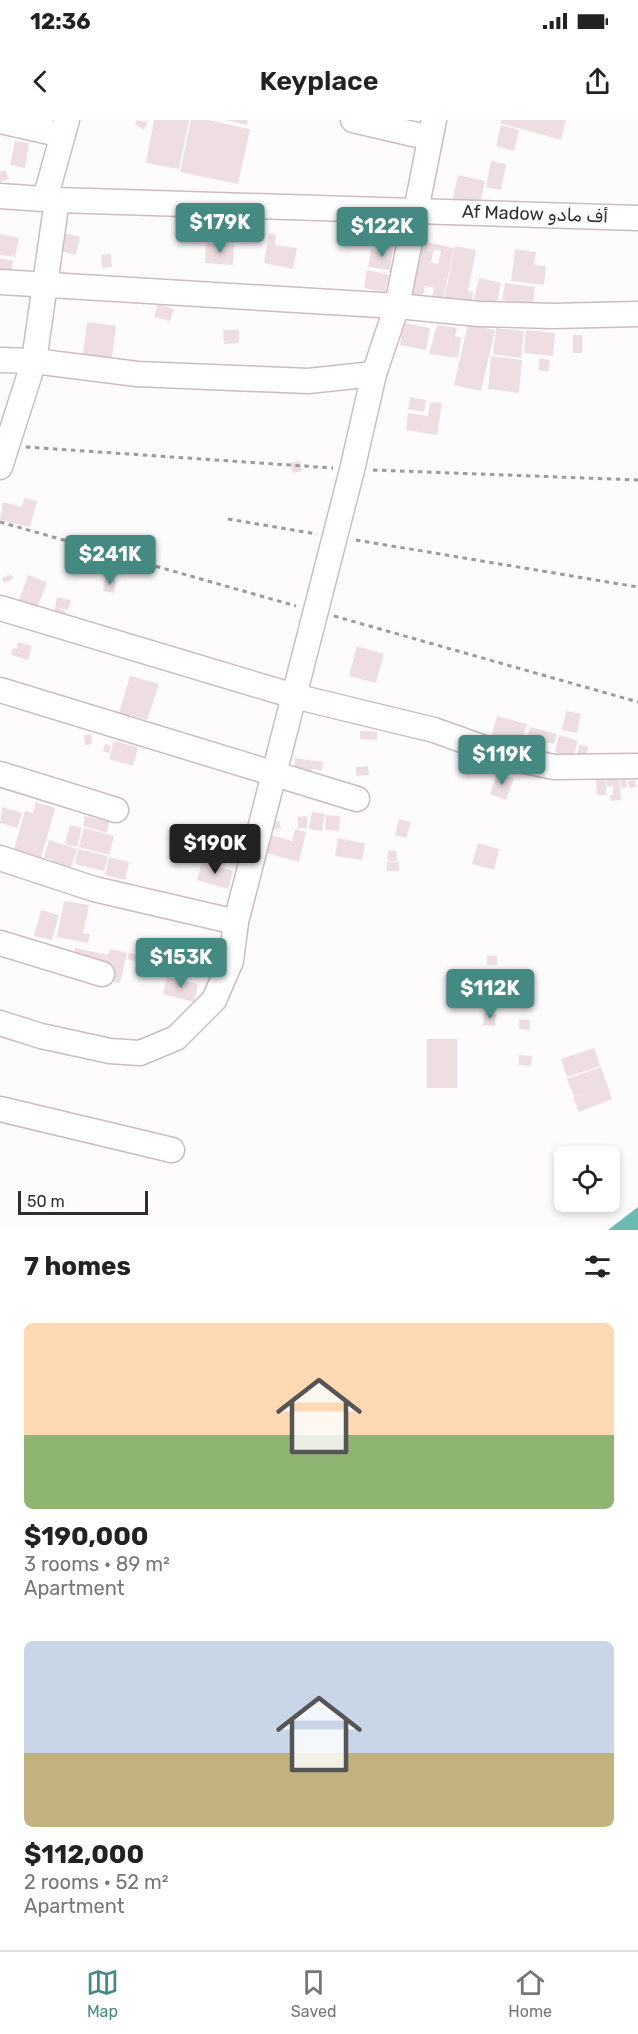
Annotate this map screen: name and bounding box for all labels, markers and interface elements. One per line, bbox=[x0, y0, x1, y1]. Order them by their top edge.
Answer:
text: 12:36 bbox=[30, 8, 90, 35]
icon: back bbox=[24, 65, 57, 98]
text: Keyplace bbox=[259, 65, 379, 97]
icon: share bbox=[581, 65, 614, 98]
street label: Af Madow أف مادو bbox=[461, 200, 609, 228]
pin: $179K bbox=[178, 203, 262, 254]
pin: $122K bbox=[340, 207, 424, 258]
text: $179K bbox=[190, 210, 250, 234]
text: $122K bbox=[351, 214, 413, 238]
pin: $241K bbox=[68, 535, 152, 586]
text: $241K bbox=[79, 542, 141, 566]
pin: $119K bbox=[460, 735, 544, 786]
text: $119K bbox=[472, 742, 532, 766]
pin: $190K bbox=[173, 824, 257, 875]
text: $190K bbox=[184, 831, 246, 855]
pin: $153K bbox=[139, 938, 223, 989]
text: $153K bbox=[150, 945, 212, 969]
pin: $112K bbox=[448, 969, 532, 1020]
text: $112K bbox=[460, 976, 520, 1000]
map controls bbox=[554, 1146, 620, 1212]
button: locate bbox=[554, 1146, 620, 1212]
scale bar bbox=[18, 1188, 148, 1216]
text: 50 m bbox=[27, 1192, 65, 1211]
icon: filters bbox=[581, 1250, 614, 1283]
text: 7 homes bbox=[24, 1251, 131, 1282]
icon: home bbox=[265, 1362, 373, 1470]
text: $190,000 bbox=[24, 1521, 149, 1552]
text: 3 rooms · 89 m² bbox=[24, 1552, 170, 1576]
text: Apartment bbox=[24, 1576, 125, 1600]
icon: home bbox=[265, 1680, 373, 1788]
text: $112,000 bbox=[24, 1839, 144, 1870]
text: 2 rooms · 52 m² bbox=[24, 1870, 169, 1894]
text: Apartment bbox=[24, 1894, 125, 1918]
tab: Map bbox=[86, 1966, 119, 2021]
tab: Saved bbox=[291, 1966, 336, 2021]
tab: Home bbox=[508, 1966, 552, 2021]

